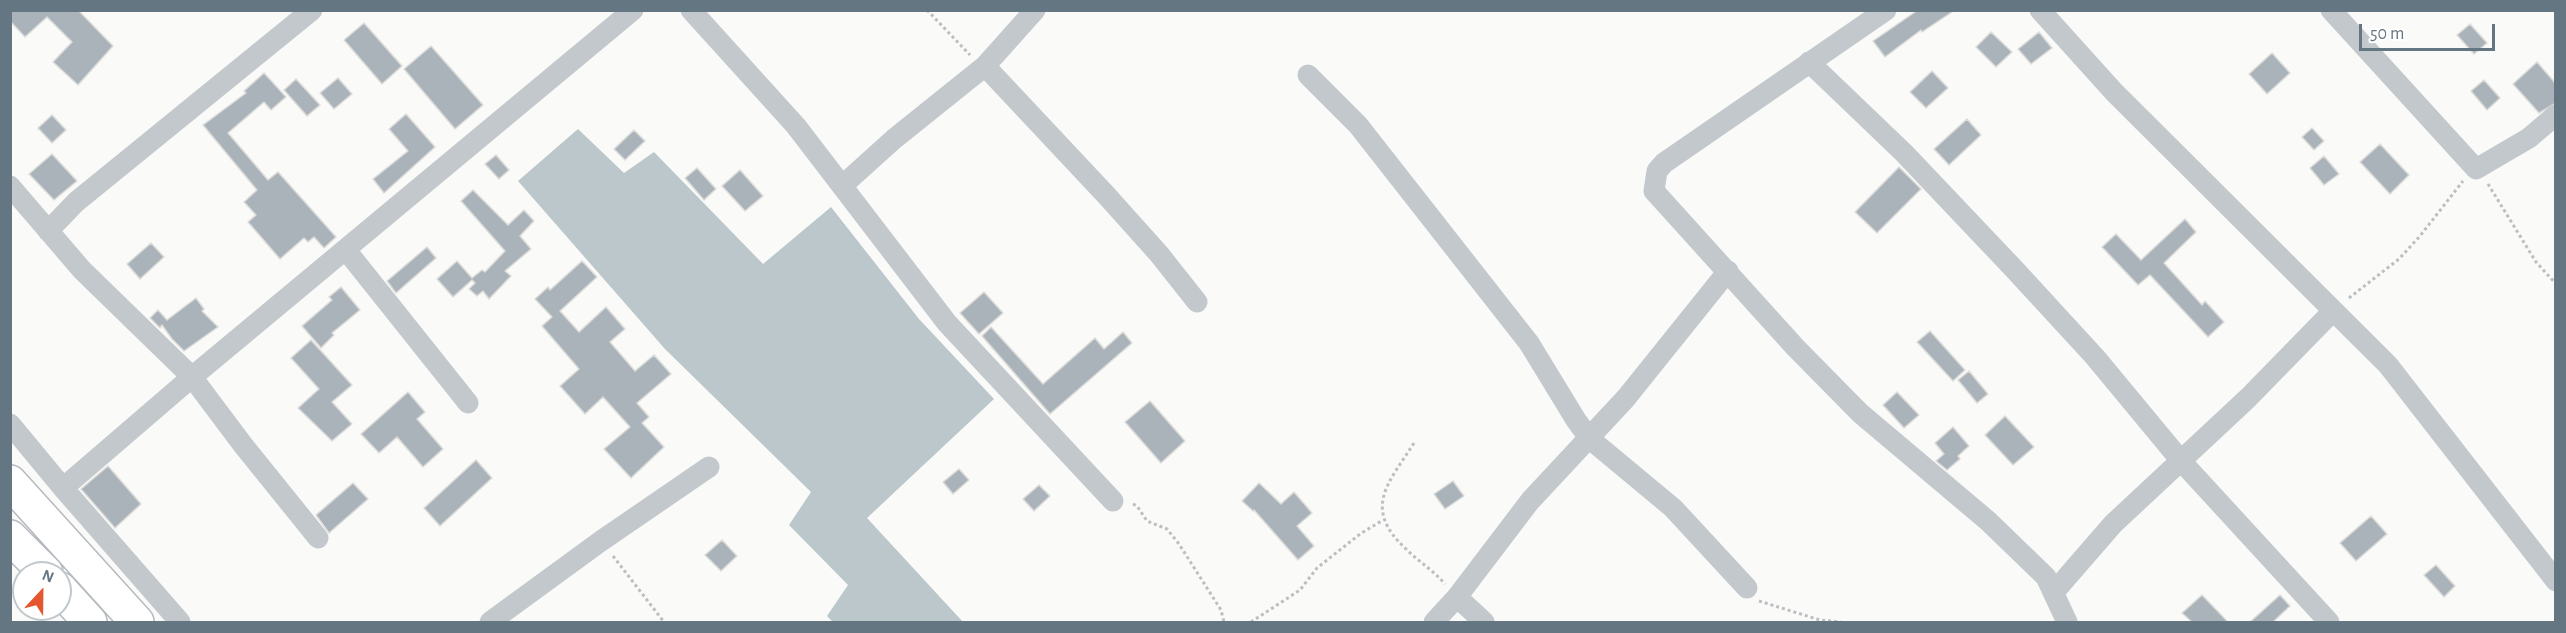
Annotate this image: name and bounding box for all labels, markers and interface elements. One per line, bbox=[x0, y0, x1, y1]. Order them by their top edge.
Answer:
scale bar bbox=[2362, 12, 2498, 50]
text: 50 m bbox=[2370, 25, 2404, 43]
north arrow bbox=[12, 561, 72, 621]
text: N bbox=[40, 567, 56, 586]

